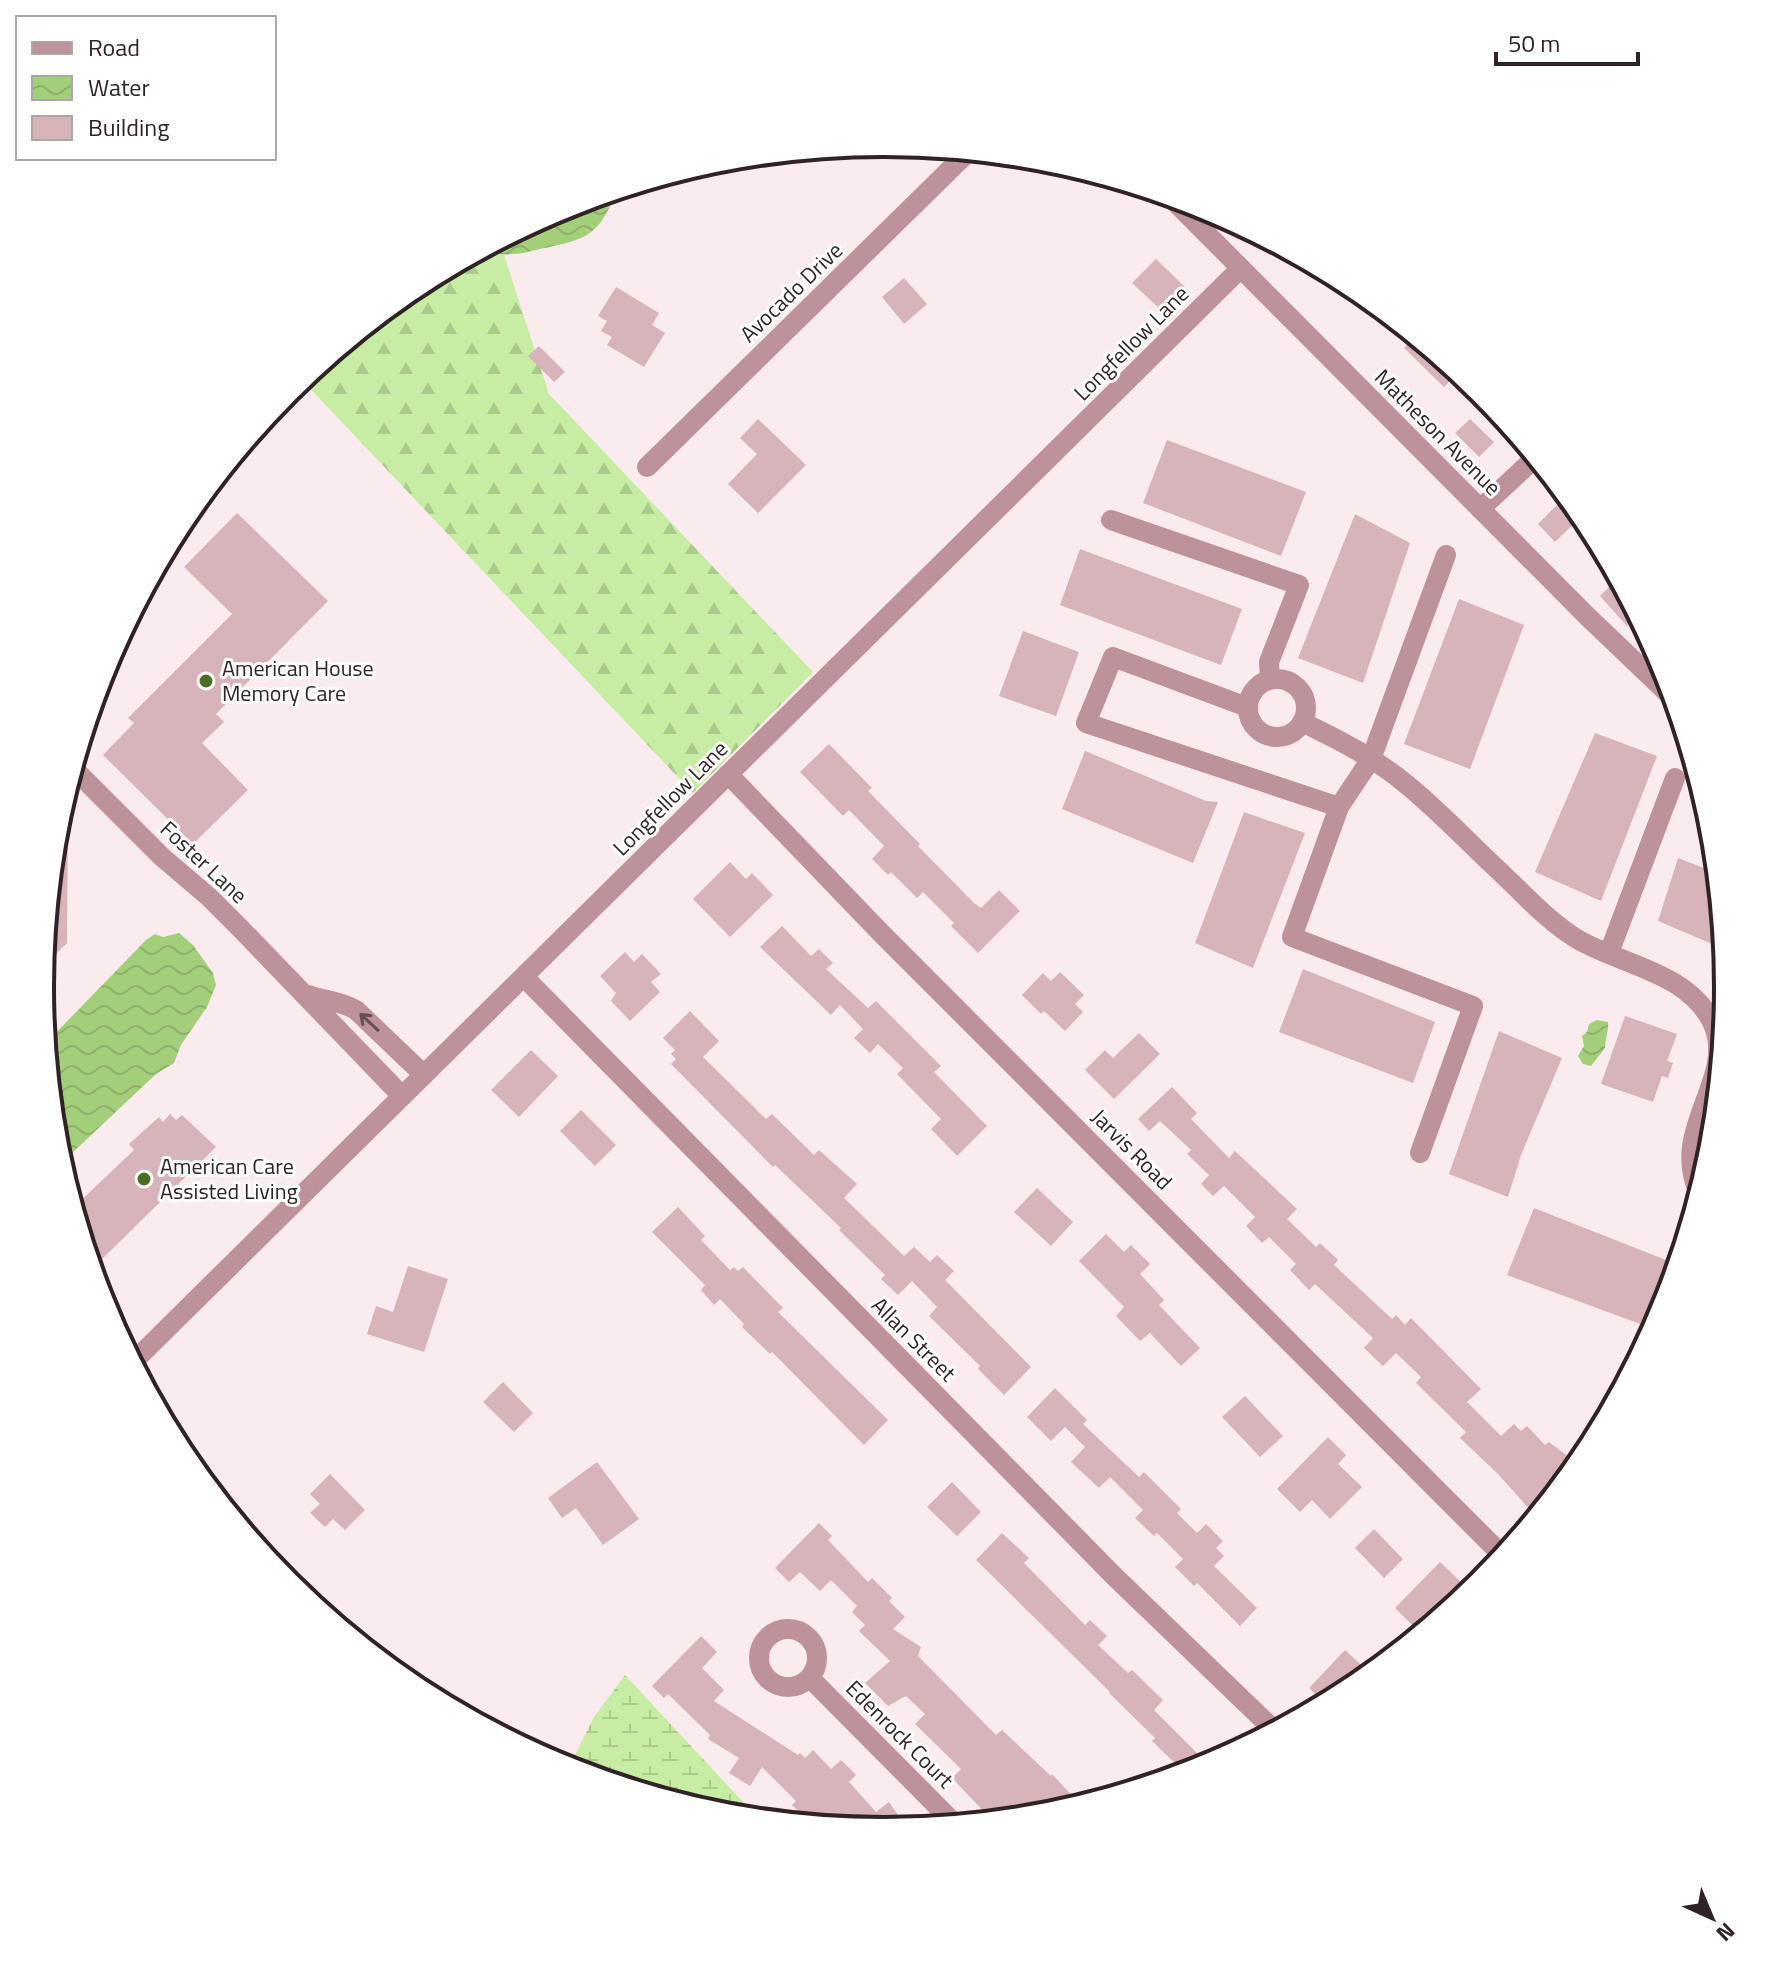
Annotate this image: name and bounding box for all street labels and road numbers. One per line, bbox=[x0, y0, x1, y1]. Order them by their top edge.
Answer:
street label: Avocado Drive bbox=[732, 234, 850, 350]
street label: Longfellow Lane bbox=[1066, 278, 1196, 408]
street label: Matheson Avenue bbox=[1367, 361, 1509, 503]
street label: Longfellow Lane bbox=[605, 733, 735, 863]
street label: Foster Lane bbox=[153, 812, 255, 912]
street label: Jarvis Road bbox=[1084, 1101, 1180, 1197]
street label: Allan Street bbox=[864, 1289, 964, 1389]
street label: Edenrock Court bbox=[838, 1672, 962, 1796]

